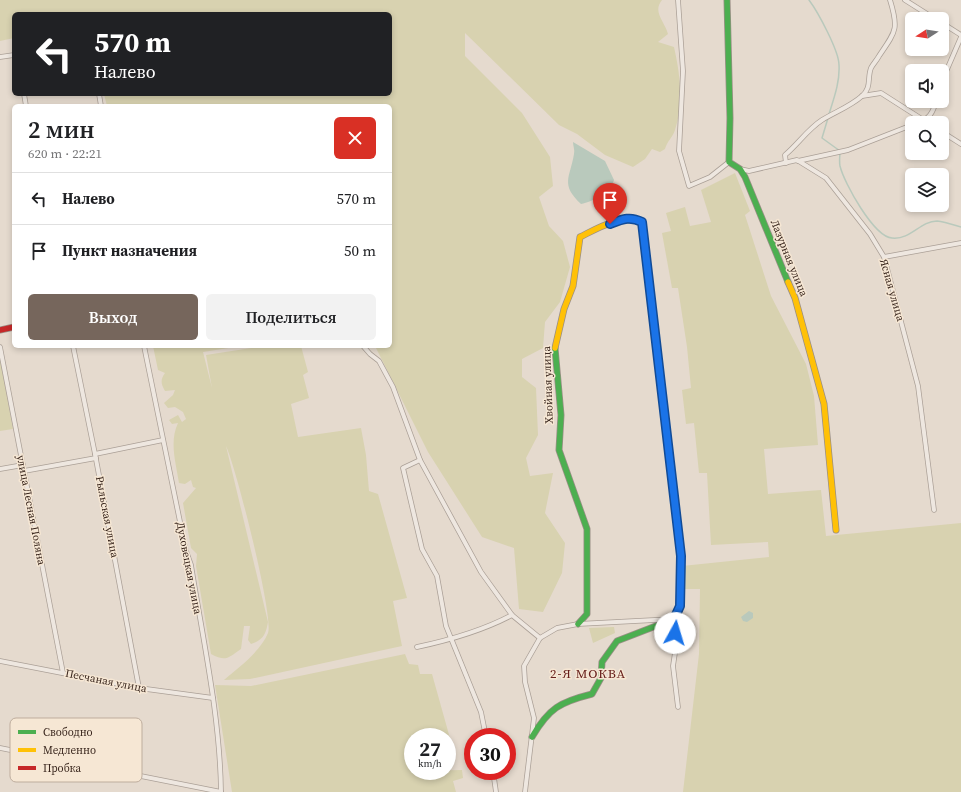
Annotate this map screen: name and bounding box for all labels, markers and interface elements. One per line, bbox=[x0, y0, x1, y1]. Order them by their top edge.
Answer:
north arrow bbox=[905, 12, 949, 56]
map controls bbox=[905, 12, 949, 212]
text: 570 m bbox=[94, 23, 171, 61]
icon: left bbox=[28, 28, 80, 80]
text: Налево bbox=[94, 59, 156, 84]
button: sound bbox=[905, 64, 949, 108]
text: 2 мин bbox=[28, 113, 95, 146]
button: search bbox=[905, 116, 949, 160]
button: close bbox=[334, 117, 376, 159]
text: 620 m · 22:21 bbox=[28, 145, 102, 162]
button: layers bbox=[905, 168, 949, 212]
pin bbox=[593, 183, 627, 224]
icon: left bbox=[28, 188, 50, 210]
text: Налево bbox=[62, 188, 115, 209]
text: 570 m bbox=[336, 188, 376, 209]
icon: arrive bbox=[599, 189, 621, 211]
street label: Лазурная улица bbox=[767, 217, 811, 299]
icon: arrive bbox=[28, 240, 50, 262]
text: Пункт назначения bbox=[62, 240, 197, 261]
text: 50 m bbox=[344, 240, 376, 261]
street label: Ясная улица bbox=[876, 257, 908, 323]
button: Выход bbox=[28, 294, 198, 340]
button: Поделиться bbox=[206, 294, 376, 340]
street label: Хвойная улица bbox=[539, 345, 557, 424]
street label: улица Лесная Поляна bbox=[13, 454, 49, 567]
street label: Рыльская улица bbox=[92, 475, 122, 559]
street label: Духовецкая улица bbox=[173, 520, 205, 616]
position arrow bbox=[654, 612, 696, 654]
district label: 2-Я МОКВА bbox=[550, 665, 626, 682]
street label: Песчаная улица bbox=[64, 666, 148, 696]
legend bbox=[10, 718, 142, 782]
text: Свободно bbox=[43, 725, 93, 740]
speed limit sign: 30 bbox=[464, 728, 516, 780]
text: 27 bbox=[419, 735, 441, 763]
text: Медленно bbox=[43, 743, 96, 758]
text: km/h bbox=[418, 757, 442, 770]
text: Пробка bbox=[43, 761, 82, 776]

